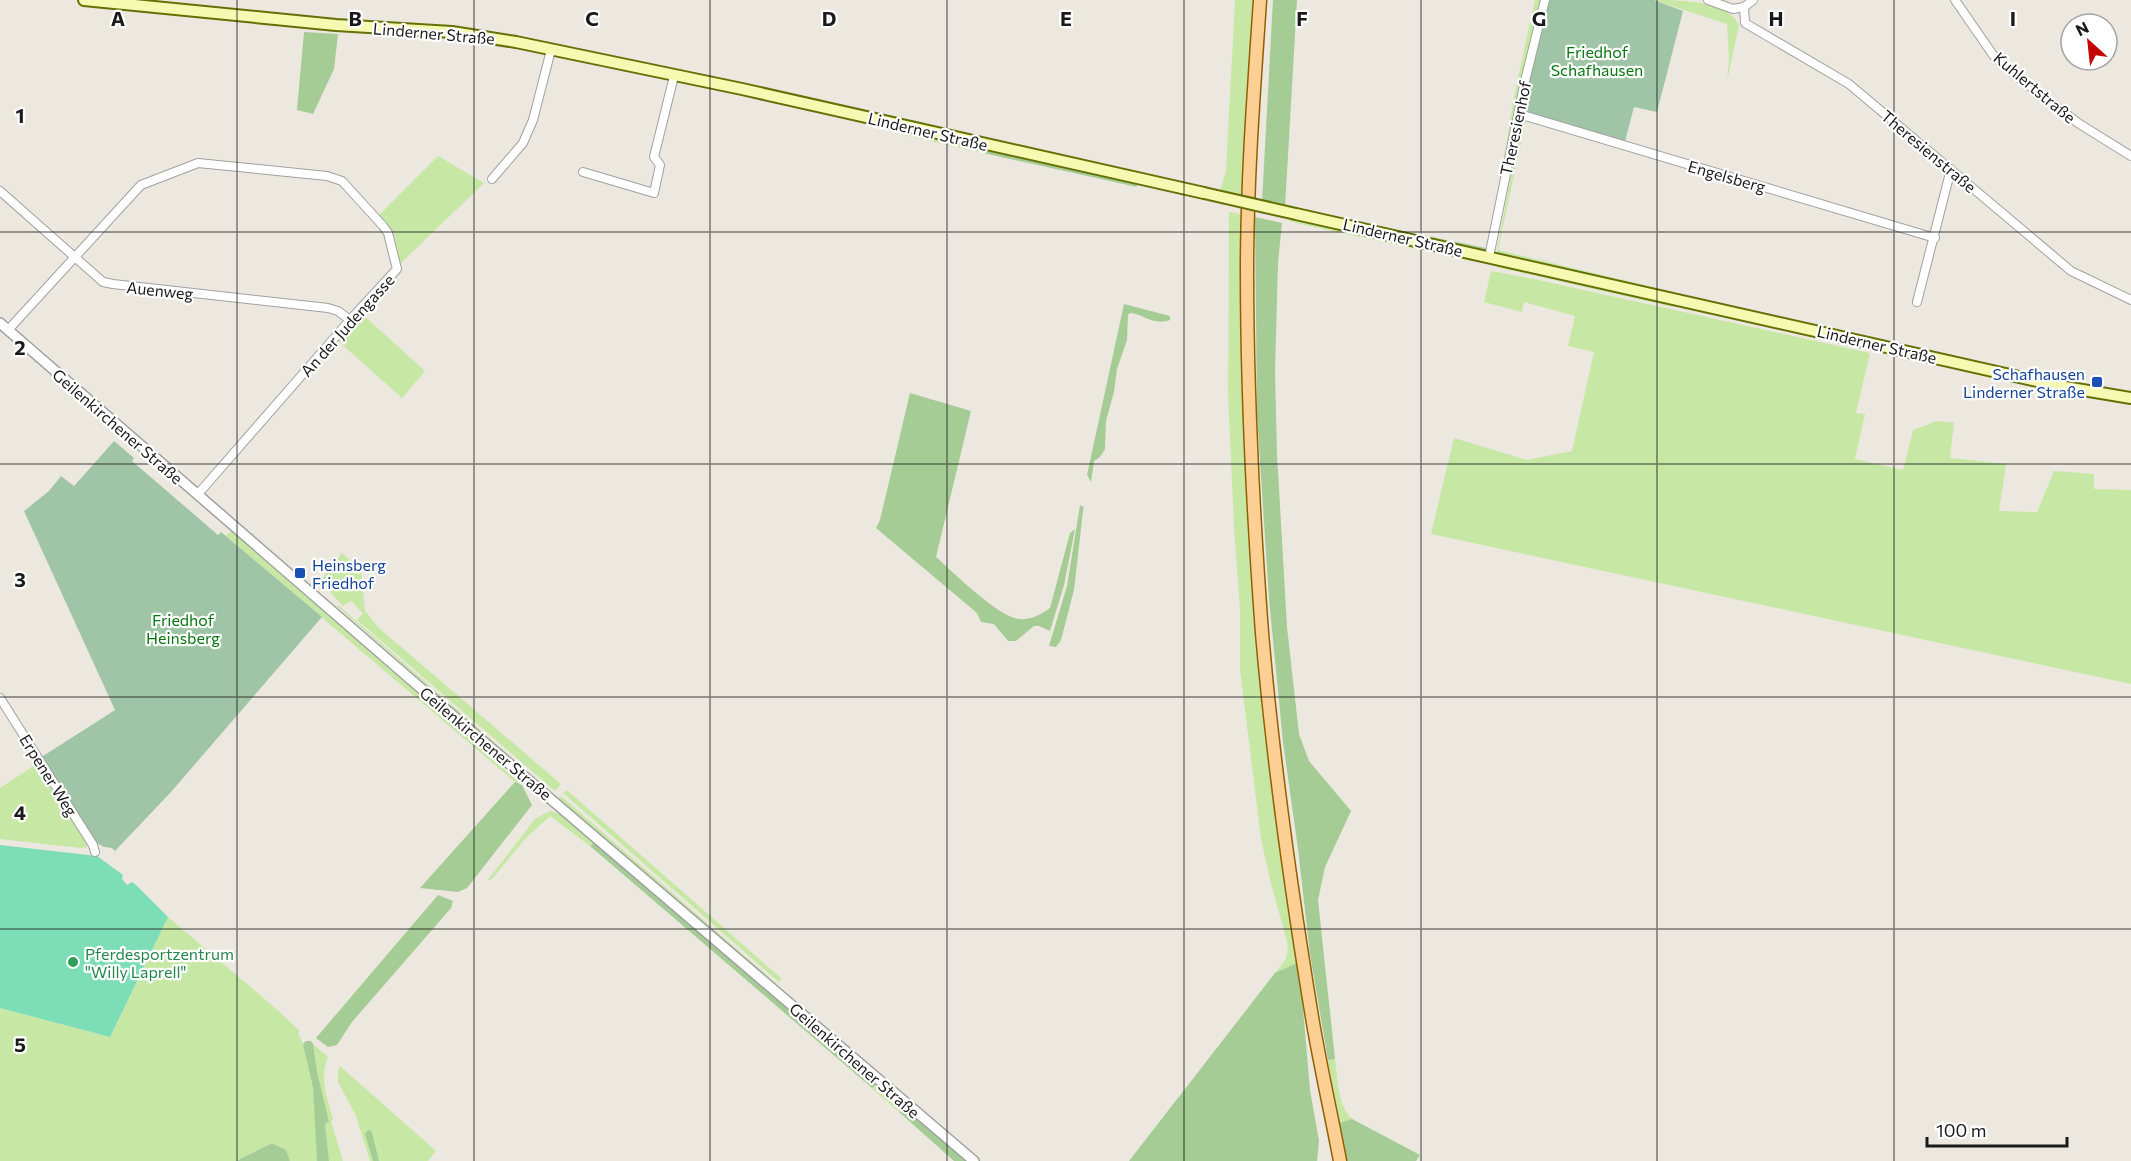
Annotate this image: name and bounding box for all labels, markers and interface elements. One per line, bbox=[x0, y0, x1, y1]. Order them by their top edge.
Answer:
text: A bbox=[111, 6, 125, 30]
text: B bbox=[348, 6, 362, 30]
text: C bbox=[585, 6, 599, 30]
text: D bbox=[822, 6, 836, 30]
text: E bbox=[1060, 6, 1072, 30]
text: F bbox=[1296, 6, 1308, 30]
text: G bbox=[1532, 6, 1546, 30]
text: H bbox=[1769, 6, 1784, 30]
text: I bbox=[2010, 6, 2016, 30]
north arrow bbox=[2059, 12, 2119, 72]
text: N bbox=[2072, 17, 2092, 39]
street label: Linderner Straße bbox=[372, 18, 496, 48]
park label: Friedhof Schafhausen bbox=[1551, 42, 1643, 79]
street label: Kuhlertstraße bbox=[1990, 47, 2080, 127]
street label: Theresienhof bbox=[1496, 78, 1534, 177]
text: 1 bbox=[15, 103, 25, 127]
street label: Theresienstraße bbox=[1878, 106, 1980, 196]
street label: Linderner Straße bbox=[866, 108, 990, 154]
street label: Engelsberg bbox=[1686, 156, 1768, 196]
street label: Linderner Straße bbox=[1341, 214, 1465, 260]
street label: An der Judengasse bbox=[296, 270, 398, 380]
street label: Auenweg bbox=[126, 277, 195, 303]
street label: Linderner Straße bbox=[1815, 321, 1939, 367]
text: 2 bbox=[14, 335, 26, 359]
street label: Geilenkirchener Straße bbox=[49, 364, 187, 488]
place label: Schafhausen Linderner Straße bbox=[1963, 364, 2085, 401]
marker: Schafhausen Linderner Straße bbox=[2090, 375, 2104, 389]
place label: Heinsberg Friedhof bbox=[312, 555, 386, 592]
marker: Heinsberg Friedhof bbox=[293, 566, 307, 580]
text: 3 bbox=[14, 567, 26, 591]
park label: Friedhof Heinsberg bbox=[146, 610, 220, 647]
street label: Geilenkirchener Straße bbox=[416, 682, 556, 804]
street label: Erpener Weg bbox=[16, 730, 82, 820]
text: 4 bbox=[14, 800, 26, 824]
place label: Pferdesportzentrum "Willy Laprell" bbox=[85, 944, 234, 981]
marker: Pferdesportzentrum "Willy Laprell" bbox=[66, 955, 80, 969]
street label: Geilenkirchener Straße bbox=[786, 998, 924, 1122]
text: 5 bbox=[14, 1032, 26, 1056]
scale bar bbox=[1927, 1110, 2066, 1148]
text: 100 m bbox=[1936, 1119, 1986, 1141]

